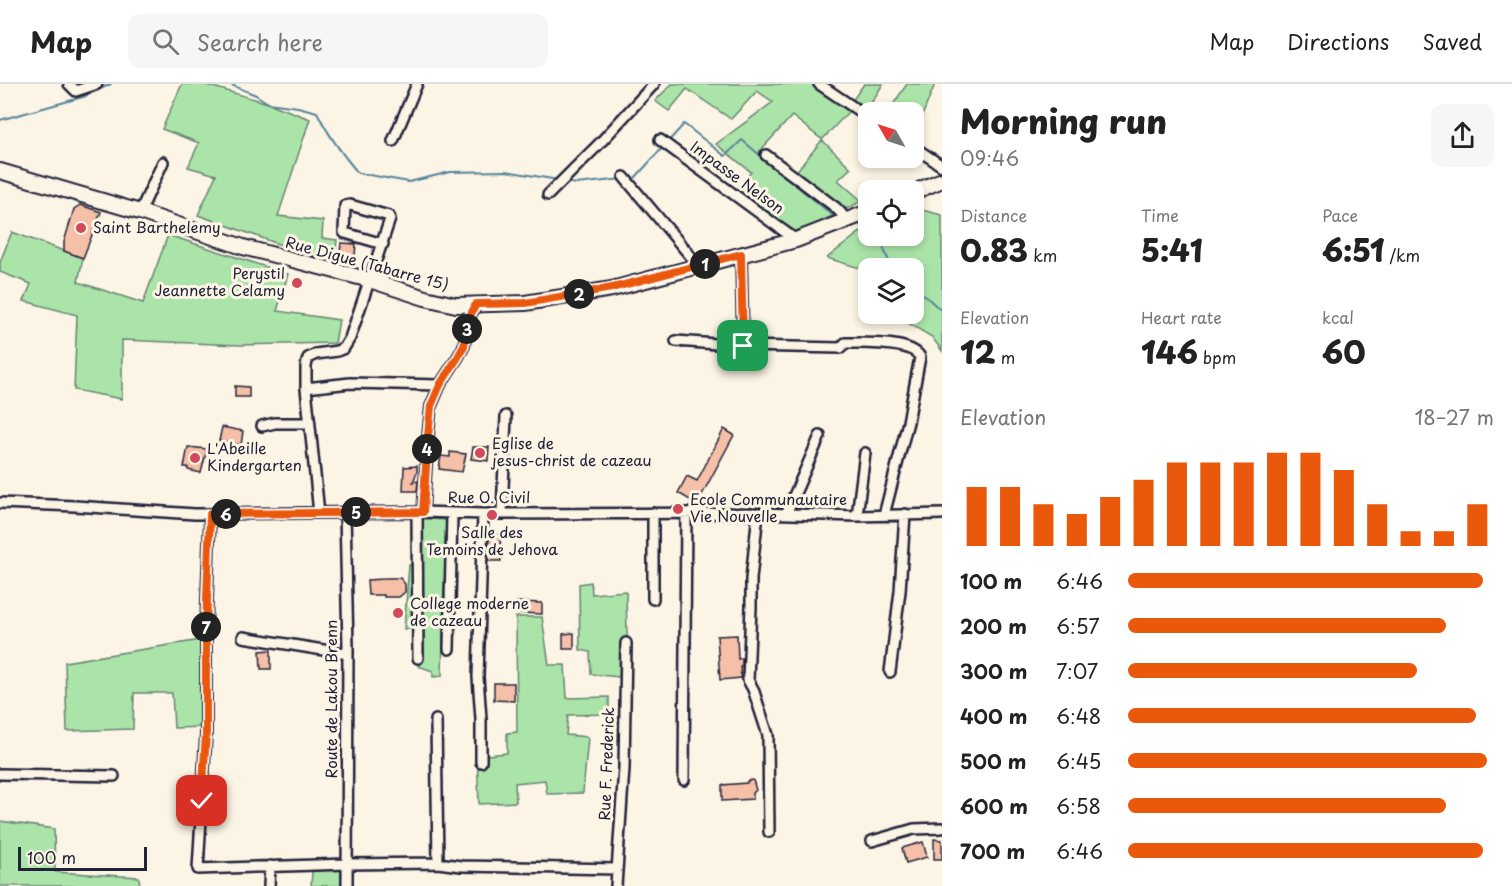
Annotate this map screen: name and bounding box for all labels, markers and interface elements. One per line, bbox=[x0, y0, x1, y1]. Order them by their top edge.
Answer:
search box bbox=[128, 14, 548, 68]
text: Map bbox=[30, 20, 92, 63]
icon: search bbox=[149, 25, 182, 58]
text: Search here bbox=[197, 25, 323, 58]
text: Map bbox=[1209, 25, 1254, 57]
text: Directions bbox=[1287, 25, 1389, 57]
text: Saved bbox=[1422, 25, 1482, 57]
text: Morning run bbox=[960, 95, 1167, 145]
north arrow bbox=[858, 102, 924, 168]
map controls bbox=[858, 102, 924, 324]
button: share bbox=[1431, 104, 1494, 167]
street label: Impasse Nelson bbox=[686, 135, 790, 219]
text: 09:46 bbox=[960, 143, 1019, 173]
button: locate bbox=[858, 180, 924, 246]
text: Distance bbox=[960, 203, 1027, 227]
text: Time bbox=[1141, 203, 1179, 227]
text: Pace bbox=[1322, 203, 1358, 227]
place label: Saint Barthelemy bbox=[93, 215, 221, 238]
marker: Saint Barthelemy bbox=[74, 221, 88, 235]
text: 0.83 bbox=[960, 227, 1028, 272]
text: 5:41 bbox=[1141, 227, 1203, 272]
text: 6:51 bbox=[1322, 227, 1384, 272]
street label: Rue Digue (Tabarre 15) bbox=[283, 230, 451, 295]
text: km bbox=[1028, 243, 1057, 267]
text: /km bbox=[1384, 243, 1420, 267]
pin: 1 bbox=[690, 249, 720, 279]
text: 1 bbox=[701, 252, 709, 276]
button: layers bbox=[858, 258, 924, 324]
place label: Perystil Jeannette Celamy bbox=[154, 261, 285, 301]
marker: Perystil Jeannette Celamy bbox=[290, 276, 304, 290]
pin: 2 bbox=[564, 279, 594, 309]
text: 2 bbox=[573, 282, 585, 306]
text: Elevation bbox=[960, 305, 1029, 329]
text: Heart rate bbox=[1141, 305, 1222, 329]
text: kcal bbox=[1322, 305, 1354, 329]
pin: 3 bbox=[452, 314, 482, 344]
text: 3 bbox=[462, 317, 472, 341]
pin bbox=[717, 320, 768, 371]
icon: arrive bbox=[726, 329, 759, 362]
text: 12 bbox=[960, 329, 996, 374]
text: 146 bbox=[1141, 329, 1198, 374]
text: 60 bbox=[1322, 329, 1365, 374]
text: m bbox=[996, 345, 1015, 369]
text: bpm bbox=[1198, 345, 1236, 369]
text: Elevation bbox=[960, 402, 1046, 432]
text: 18–27 m bbox=[1414, 402, 1494, 432]
place label: Eglise de jesus-christ de cazeau bbox=[490, 431, 652, 471]
pin: 4 bbox=[412, 434, 442, 464]
place label: L'Abeille Kindergarten bbox=[207, 436, 302, 476]
text: 4 bbox=[422, 437, 432, 461]
marker: Eglise de jesus-christ de cazeau bbox=[473, 446, 487, 460]
marker: L'Abeille Kindergarten bbox=[188, 451, 202, 465]
street label: Rue O. Civil bbox=[448, 485, 530, 508]
place label: Ecole Communautaire Vie Nouvelle bbox=[690, 487, 847, 527]
pin: 5 bbox=[341, 497, 371, 527]
pin: 6 bbox=[211, 499, 241, 529]
text: 5 bbox=[351, 500, 361, 524]
text: 6 bbox=[220, 502, 232, 526]
marker: Ecole Communautaire Vie Nouvelle bbox=[671, 502, 685, 516]
marker: Salle des Temoins de Jehova bbox=[485, 508, 499, 522]
place label: Salle des Temoins de Jehova bbox=[426, 520, 558, 560]
text: 100 m bbox=[960, 566, 1022, 596]
text: 6:46 bbox=[1056, 566, 1103, 596]
place label: College moderne de cazeau bbox=[410, 591, 529, 631]
marker: College moderne de cazeau bbox=[391, 606, 405, 620]
text: 200 m bbox=[960, 611, 1027, 641]
text: 6:57 bbox=[1056, 611, 1100, 641]
pin: 7 bbox=[191, 612, 221, 642]
text: 7 bbox=[201, 615, 211, 639]
street label: Route de Lakou Brenn bbox=[319, 619, 342, 779]
text: 300 m bbox=[960, 656, 1028, 686]
text: 7:07 bbox=[1056, 656, 1098, 686]
text: 400 m bbox=[960, 701, 1028, 731]
text: 6:48 bbox=[1056, 701, 1101, 731]
street label: Rue F. Frederick bbox=[592, 707, 619, 821]
text: 500 m bbox=[960, 746, 1027, 776]
text: 6:45 bbox=[1056, 746, 1101, 776]
pin bbox=[176, 775, 227, 826]
icon: check bbox=[185, 784, 218, 817]
text: 600 m bbox=[960, 791, 1028, 821]
text: 6:58 bbox=[1056, 791, 1101, 821]
text: 700 m bbox=[960, 836, 1025, 866]
text: 6:46 bbox=[1056, 836, 1103, 866]
scale bar bbox=[18, 844, 147, 872]
text: 100 m bbox=[27, 845, 76, 869]

